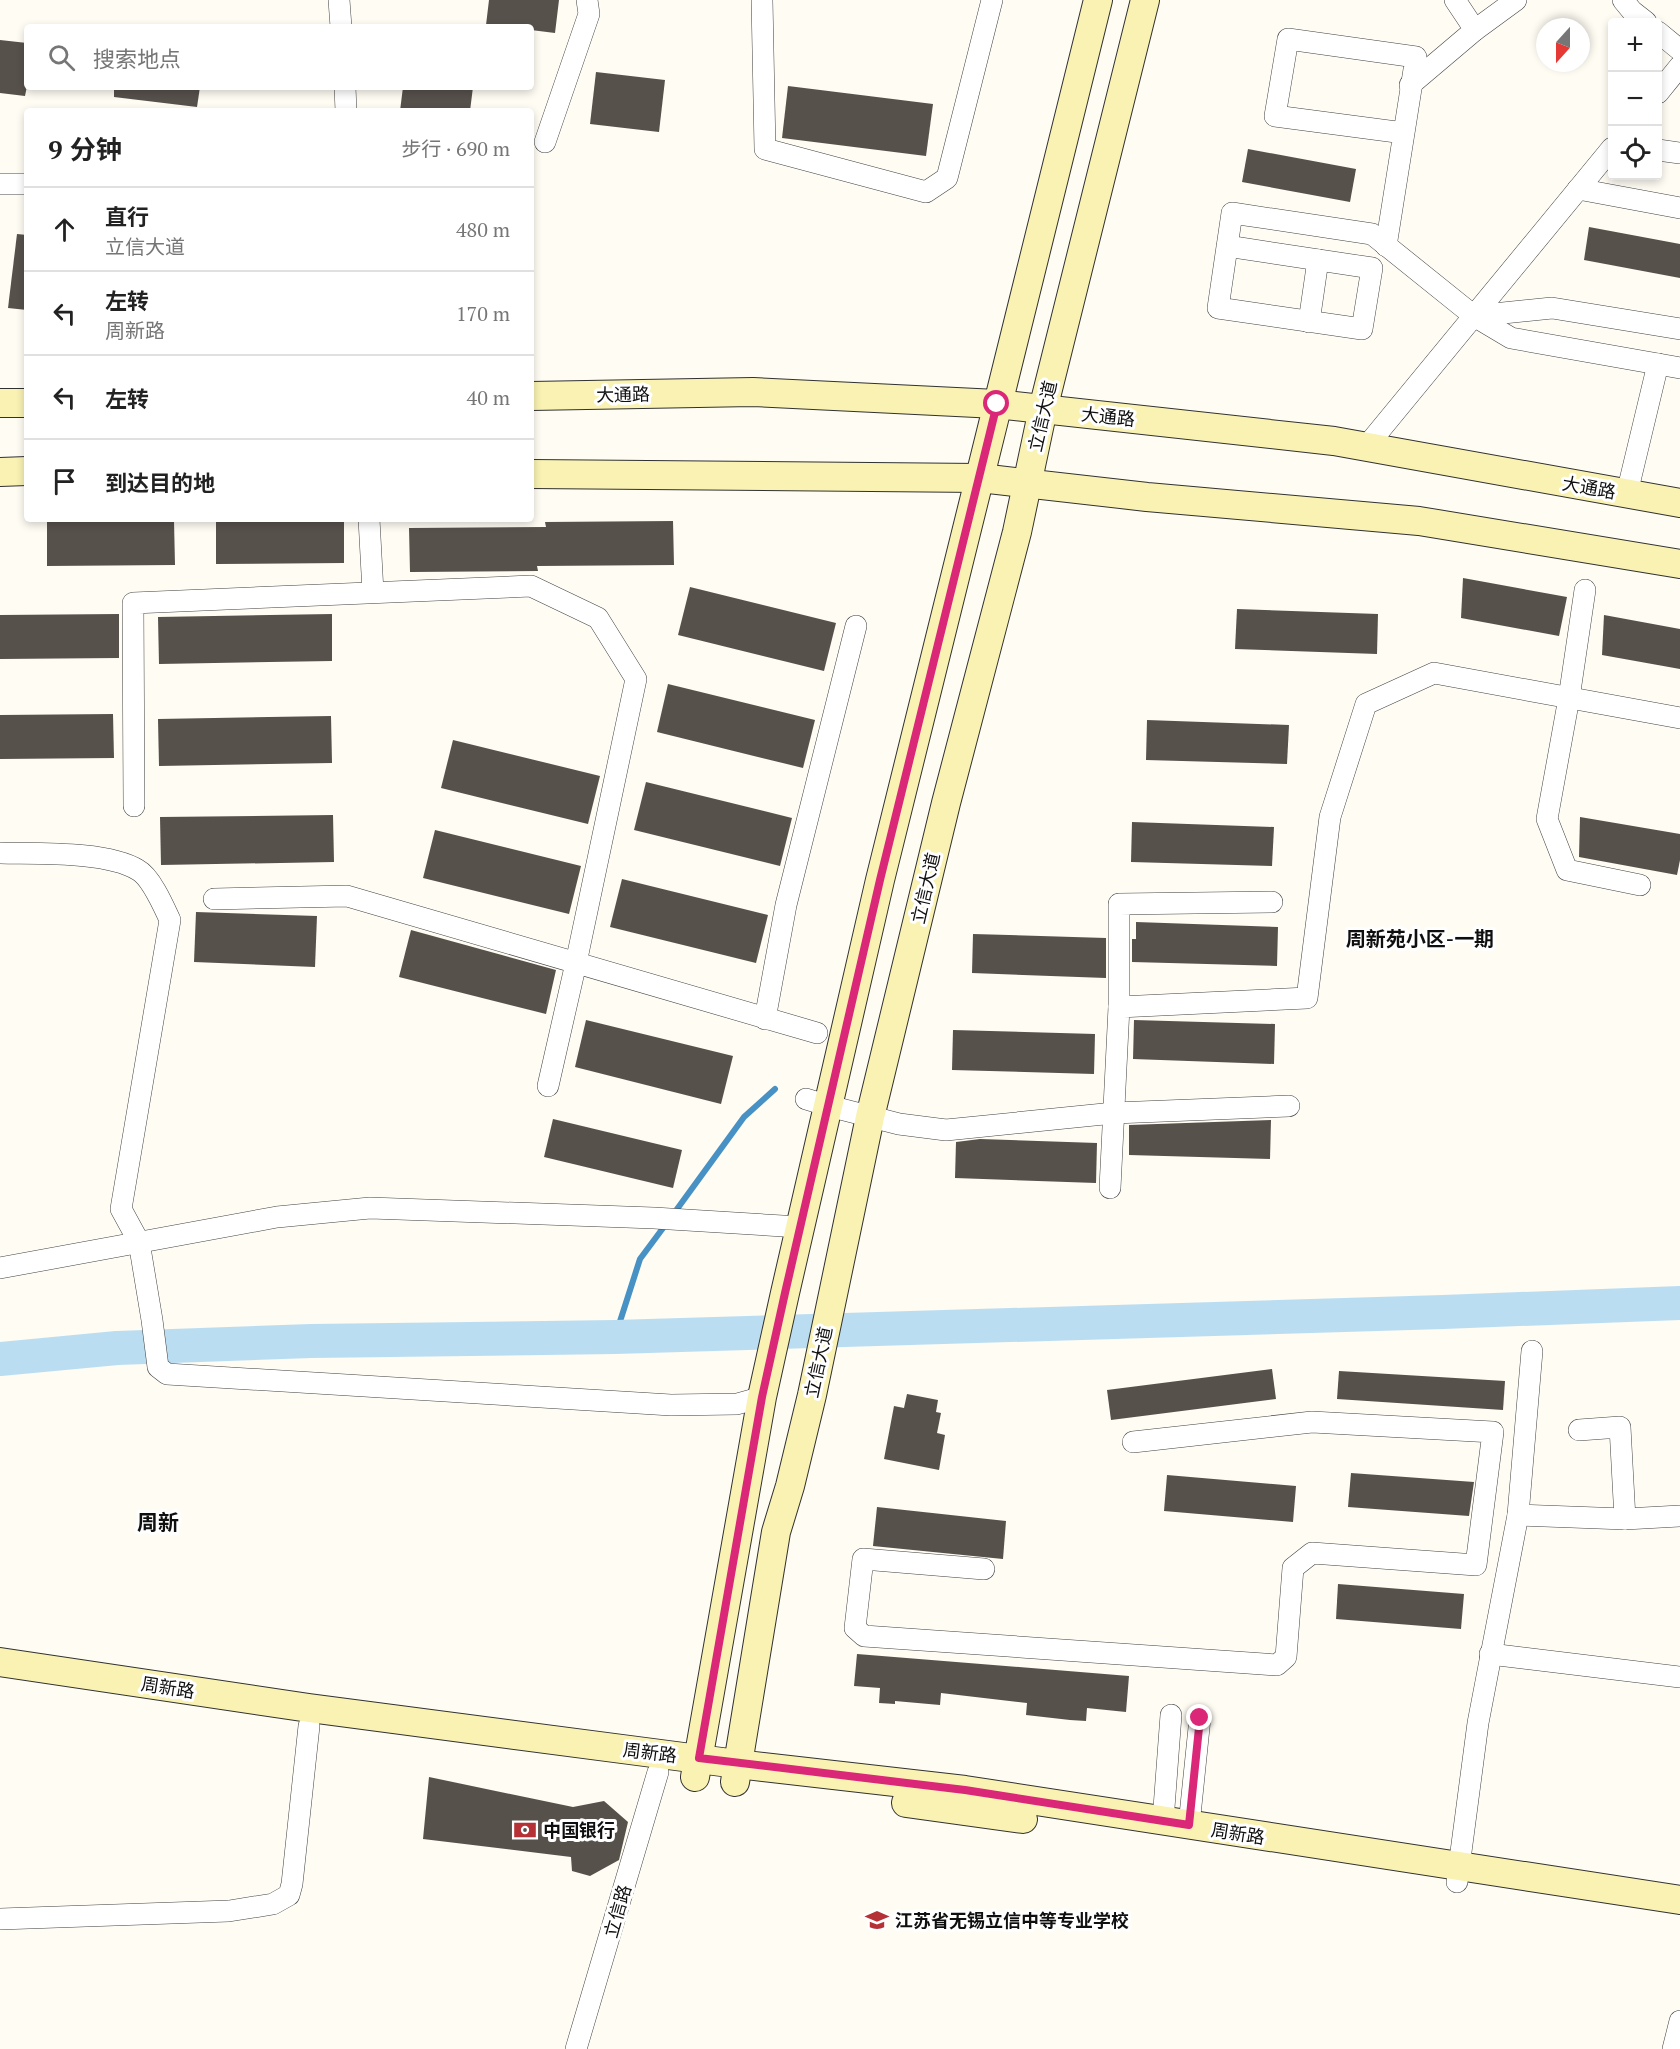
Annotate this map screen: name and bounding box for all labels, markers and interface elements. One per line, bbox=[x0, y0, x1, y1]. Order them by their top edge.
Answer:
north arrow bbox=[1536, 18, 1590, 72]
map controls bbox=[1608, 18, 1662, 180]
button: + bbox=[1608, 18, 1662, 72]
search box bbox=[24, 24, 534, 90]
icon: search bbox=[45, 41, 78, 74]
text: 搜索地点 bbox=[93, 44, 181, 73]
button: − bbox=[1608, 72, 1662, 126]
button: locate bbox=[1608, 126, 1662, 180]
text: 9 分钟 bbox=[48, 132, 122, 166]
text: 步行 · 690 m bbox=[401, 135, 510, 162]
text: 直行 bbox=[105, 202, 149, 231]
icon: ahead bbox=[48, 213, 81, 246]
text: 480 m bbox=[456, 216, 510, 243]
text: 立信大道 bbox=[105, 233, 185, 260]
text: 左转 bbox=[105, 286, 149, 315]
icon: left bbox=[48, 297, 81, 330]
text: 170 m bbox=[456, 300, 510, 327]
text: 周新路 bbox=[105, 317, 165, 344]
street label: 立信大道 bbox=[1022, 378, 1062, 454]
icon: left bbox=[48, 381, 81, 414]
street label: 大通路 bbox=[596, 382, 650, 406]
text: 左转 bbox=[105, 384, 149, 413]
text: 40 m bbox=[467, 384, 510, 411]
route start bbox=[983, 390, 1009, 416]
street label: 大通路 bbox=[1080, 401, 1136, 431]
icon: arrive bbox=[48, 465, 81, 498]
text: 到达目的地 bbox=[105, 468, 215, 497]
street label: 大通路 bbox=[1560, 470, 1618, 504]
street label: 立信大道 bbox=[905, 850, 945, 926]
district label: 周新苑小区-一期 bbox=[1346, 925, 1494, 952]
street label: 立信大道 bbox=[799, 1324, 837, 1400]
district label: 周新 bbox=[137, 1508, 179, 1536]
street label: 周新路 bbox=[139, 1671, 197, 1703]
route end bbox=[1186, 1704, 1212, 1730]
street label: 周新路 bbox=[622, 1737, 678, 1767]
bank icon: 中国银行 bbox=[512, 1817, 538, 1843]
street label: 周新路 bbox=[1209, 1817, 1267, 1849]
place label: 中国银行 bbox=[543, 1818, 615, 1842]
street label: 立信路 bbox=[598, 1882, 636, 1940]
school or university icon: 江苏省无锡立信中等专业学校 bbox=[864, 1907, 890, 1933]
place label: 江苏省无锡立信中等专业学校 bbox=[895, 1908, 1129, 1932]

